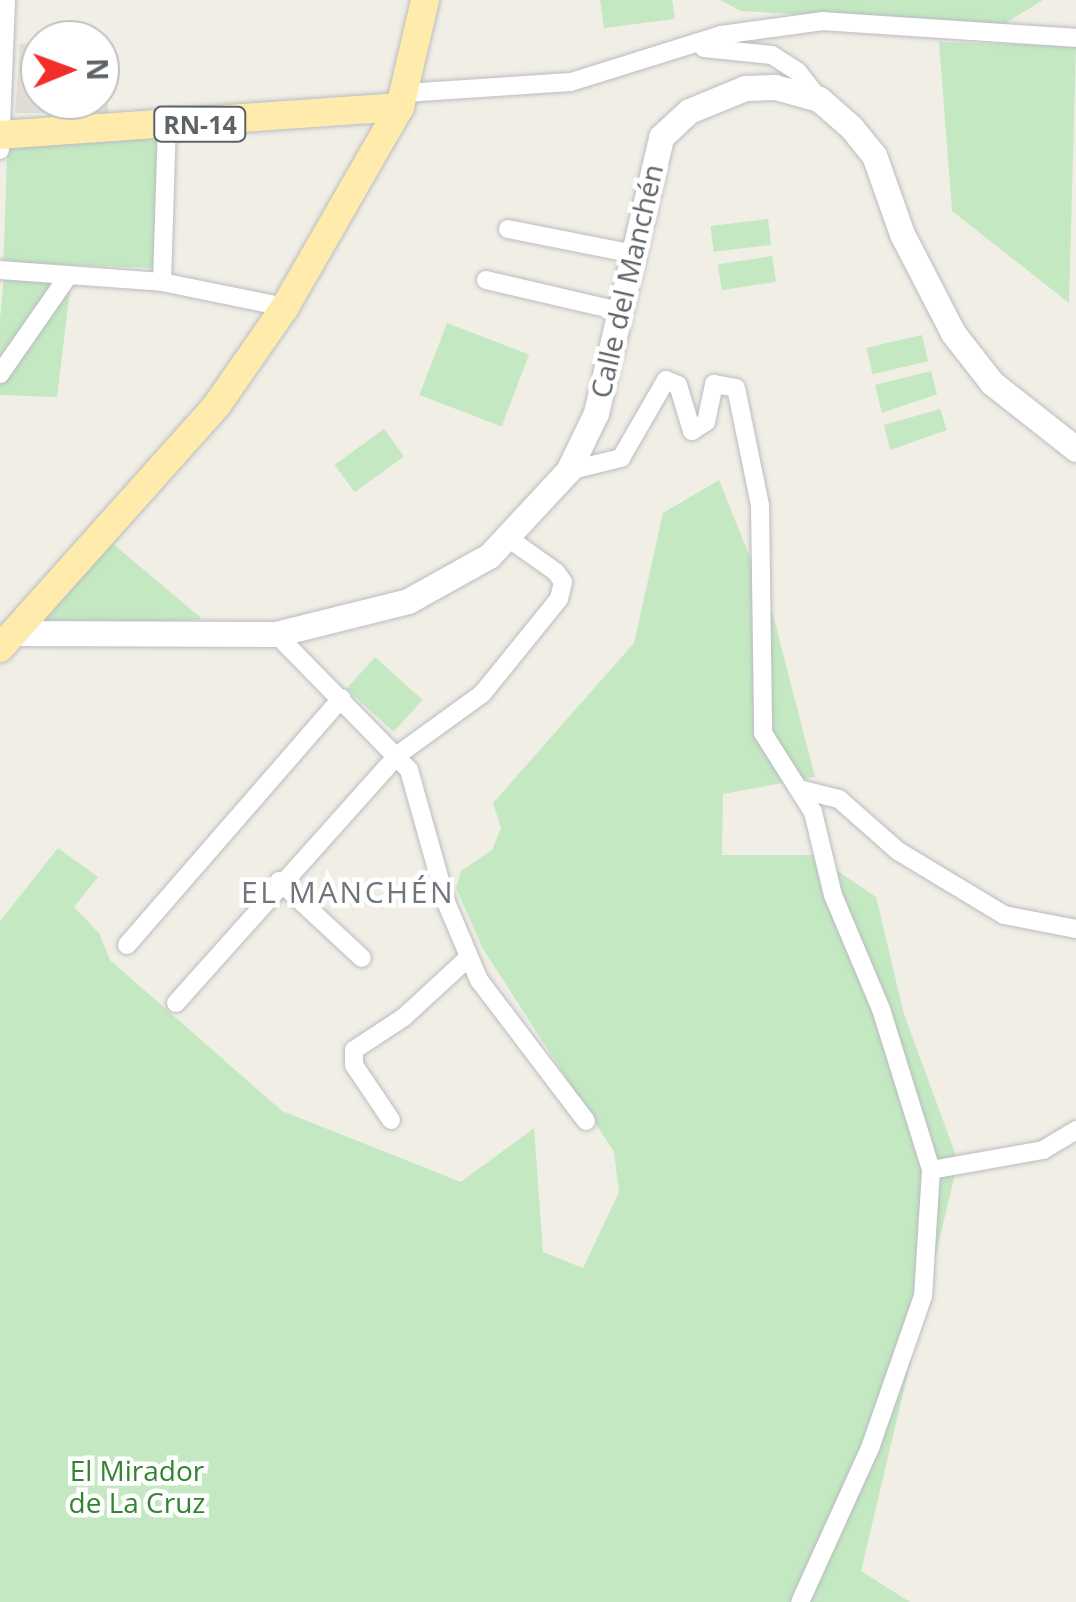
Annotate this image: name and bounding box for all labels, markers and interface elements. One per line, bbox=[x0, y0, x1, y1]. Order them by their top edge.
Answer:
north arrow bbox=[20, 20, 120, 120]
text: N bbox=[79, 58, 117, 81]
road number: RN-14 bbox=[152, 104, 248, 144]
street label: Calle del Manchén bbox=[583, 161, 669, 401]
district label: EL MANCHÉN bbox=[241, 874, 455, 910]
park label: El Mirador de La Cruz bbox=[69, 1453, 205, 1519]

